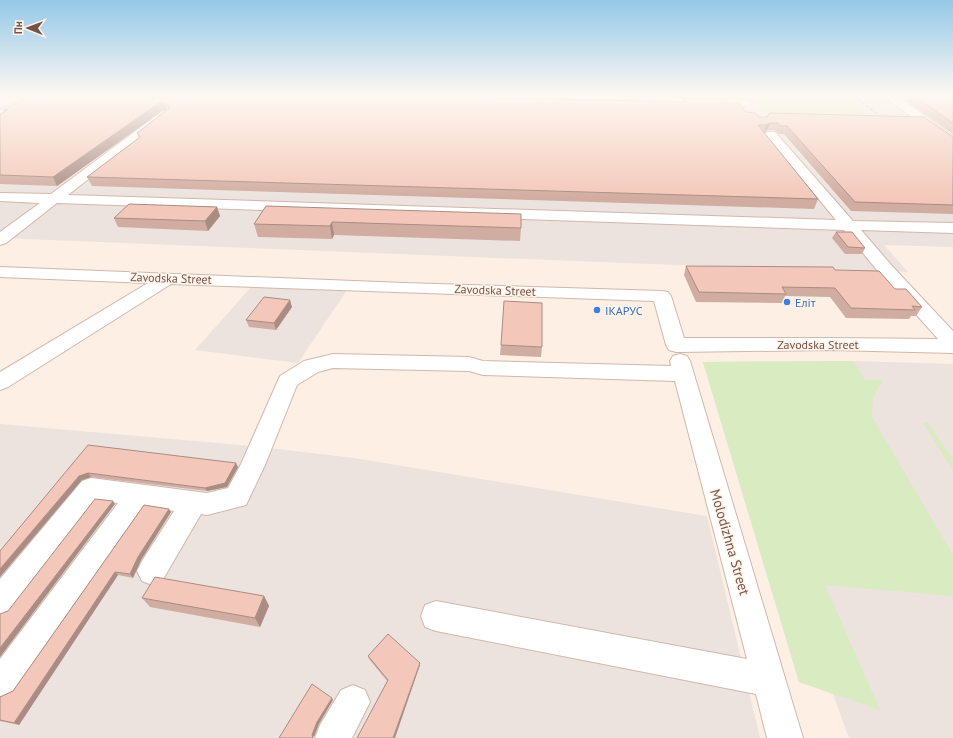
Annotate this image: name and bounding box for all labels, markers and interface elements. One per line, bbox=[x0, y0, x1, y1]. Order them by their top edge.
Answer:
north arrow bbox=[8, 8, 48, 48]
text: Пн bbox=[11, 21, 25, 34]
street label: Zavodska Street bbox=[130, 269, 212, 287]
street label: Zavodska Street bbox=[454, 281, 536, 299]
place label: Еліт bbox=[795, 295, 816, 310]
marker: Еліт bbox=[782, 297, 792, 307]
place label: ІКАРУС bbox=[605, 303, 643, 318]
marker: ІКАРУС bbox=[592, 305, 602, 315]
street label: Zavodska Street bbox=[777, 337, 859, 352]
street label: Molodizhna Street bbox=[706, 487, 754, 597]

